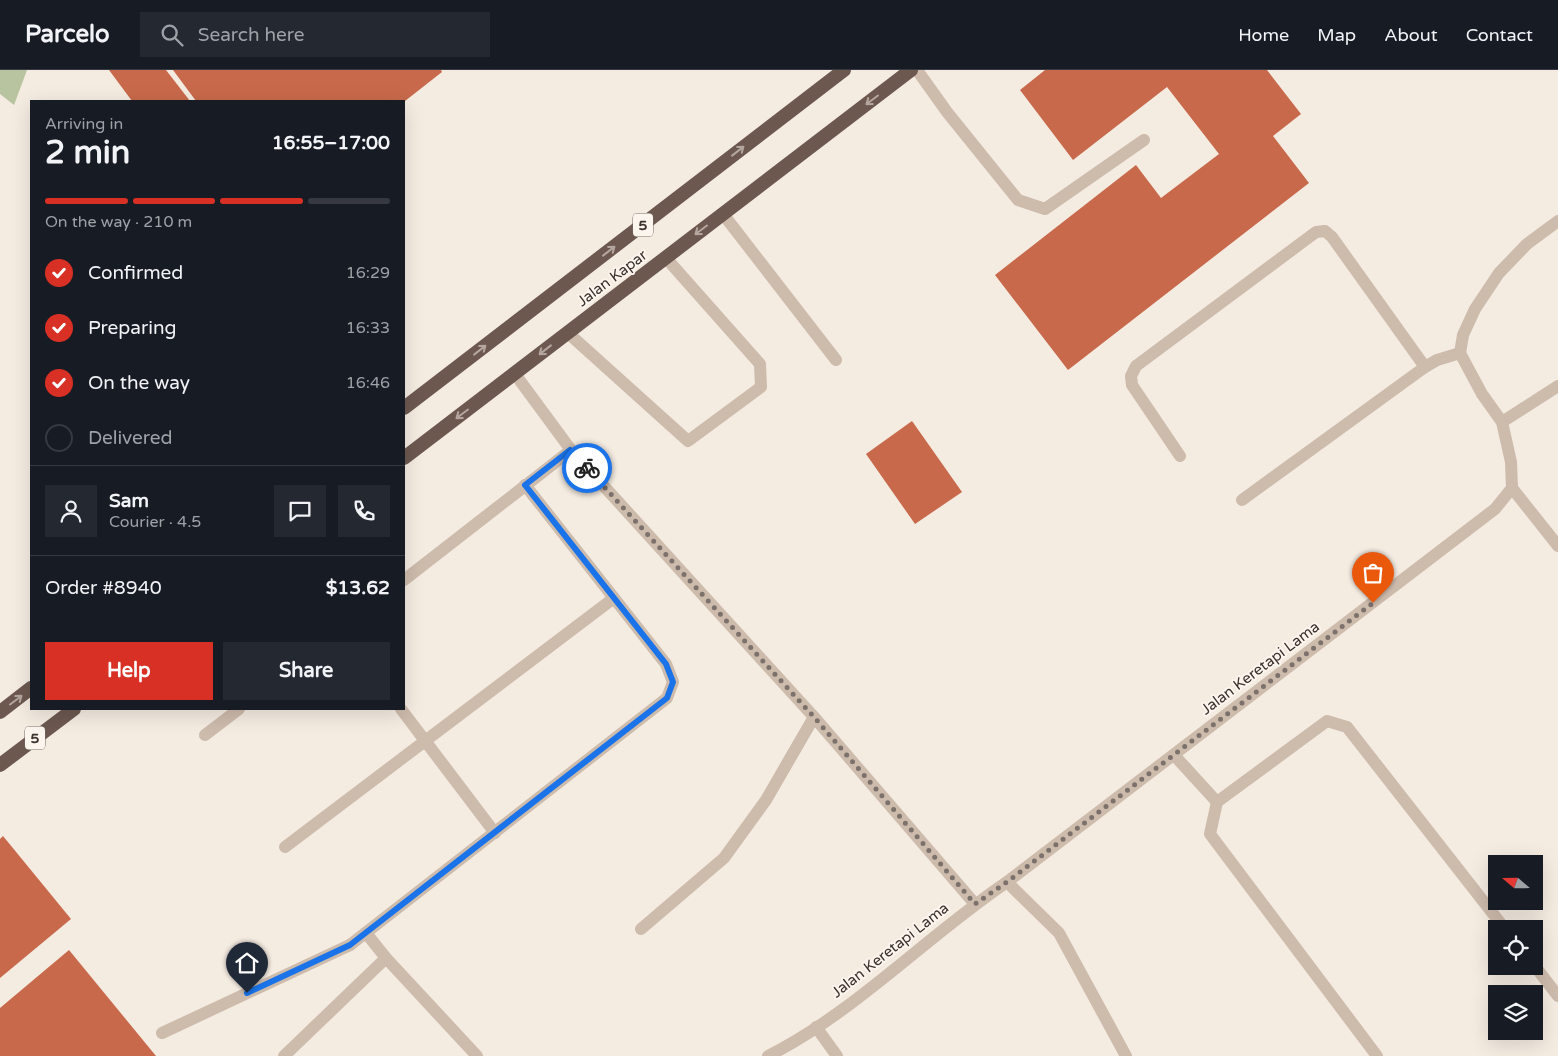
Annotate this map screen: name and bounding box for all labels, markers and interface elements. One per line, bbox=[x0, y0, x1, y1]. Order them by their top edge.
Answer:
search box bbox=[140, 12, 490, 57]
text: Parcelo bbox=[25, 20, 110, 49]
icon: search bbox=[158, 21, 186, 49]
text: Search here bbox=[198, 24, 305, 46]
text: Home bbox=[1238, 24, 1289, 46]
text: Map bbox=[1317, 24, 1356, 46]
text: About bbox=[1384, 24, 1438, 46]
text: Contact bbox=[1466, 24, 1533, 46]
one-way arrow bbox=[866, 94, 879, 105]
text: Arriving in bbox=[45, 114, 123, 134]
text: 16:55–17:00 bbox=[272, 132, 390, 154]
text: 2 min bbox=[45, 134, 130, 172]
one-way arrow bbox=[731, 146, 744, 157]
text: On the way · 210 m bbox=[45, 212, 192, 232]
road number: 5 bbox=[633, 214, 653, 236]
one-way arrow bbox=[695, 225, 708, 236]
one-way arrow bbox=[602, 245, 615, 256]
street label: Jalan Kapar bbox=[574, 246, 651, 310]
icon: check bbox=[45, 259, 73, 287]
text: Confirmed bbox=[88, 262, 183, 284]
text: 16:29 bbox=[346, 263, 390, 283]
icon: check bbox=[45, 314, 73, 342]
text: Preparing bbox=[88, 317, 177, 339]
text: 16:33 bbox=[346, 318, 390, 338]
one-way arrow bbox=[474, 344, 487, 355]
one-way arrow bbox=[539, 345, 552, 356]
icon: check bbox=[45, 369, 73, 397]
text: On the way bbox=[88, 372, 190, 394]
text: 16:46 bbox=[346, 373, 390, 393]
one-way arrow bbox=[456, 409, 469, 420]
text: Delivered bbox=[88, 427, 173, 449]
courier bbox=[562, 443, 612, 493]
icon: bike bbox=[573, 454, 601, 482]
button: person bbox=[45, 485, 97, 537]
button: chat bbox=[274, 485, 326, 537]
button: phone bbox=[338, 485, 390, 537]
text: Sam bbox=[109, 490, 149, 512]
text: Courier · 4.5 bbox=[109, 512, 201, 532]
pin bbox=[1352, 552, 1394, 603]
icon: bag bbox=[1359, 559, 1387, 587]
text: Order #8940 bbox=[45, 577, 162, 599]
text: $13.62 bbox=[326, 577, 390, 599]
street label: Jalan Keretapi Lama bbox=[1197, 618, 1323, 718]
button: Help bbox=[45, 642, 213, 700]
button: Share bbox=[223, 642, 390, 700]
one-way arrow bbox=[9, 695, 23, 705]
road number: 5 bbox=[25, 726, 45, 750]
north arrow bbox=[1488, 855, 1542, 910]
map controls bbox=[1488, 855, 1543, 1040]
street label: Jalan Keretapi Lama bbox=[828, 899, 952, 1001]
button: locate bbox=[1488, 920, 1543, 975]
pin bbox=[226, 942, 268, 993]
icon: home bbox=[233, 949, 261, 977]
button: layers bbox=[1488, 985, 1543, 1040]

